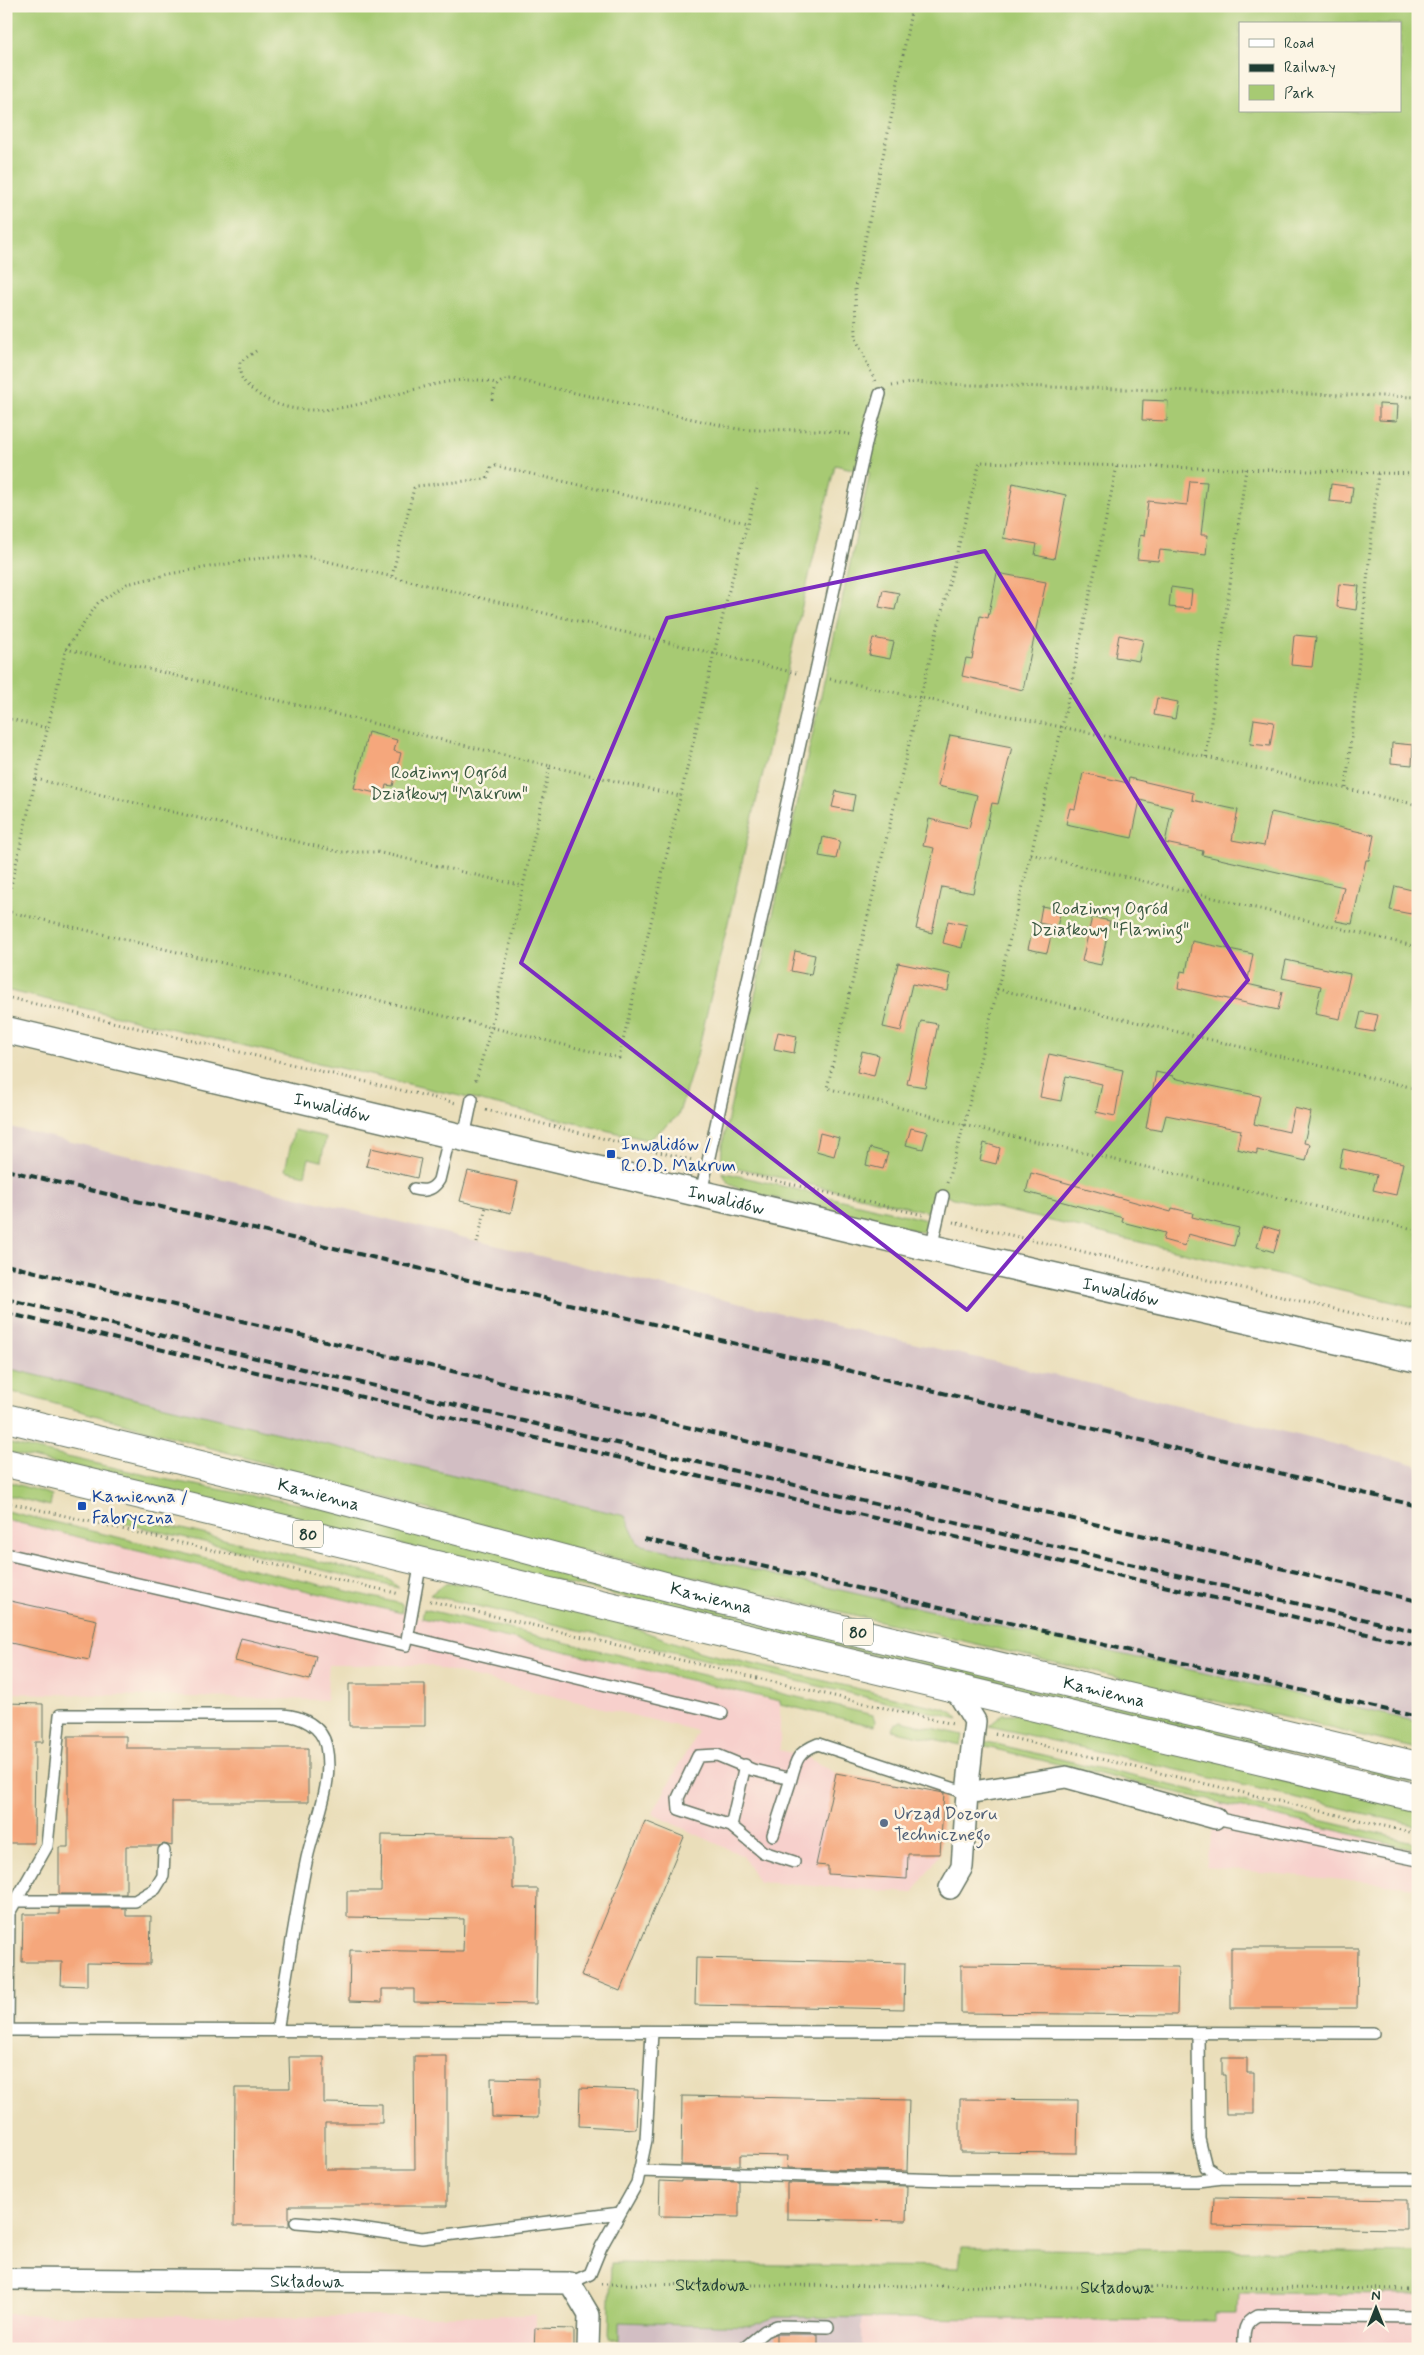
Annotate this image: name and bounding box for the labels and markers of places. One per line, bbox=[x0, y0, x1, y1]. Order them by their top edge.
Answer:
place label: Inwalidów / R.O.D. Makrum bbox=[621, 1133, 736, 1178]
marker: Inwalidów / R.O.D. Makrum bbox=[605, 1148, 617, 1160]
place label: Kamienna / Fabryczna bbox=[92, 1485, 188, 1530]
marker: Kamienna / Fabryczna bbox=[76, 1500, 88, 1512]
place label: Urząd Dozoru Technicznego bbox=[894, 1802, 998, 1849]
marker: Urząd Dozoru Technicznego bbox=[878, 1817, 890, 1829]

